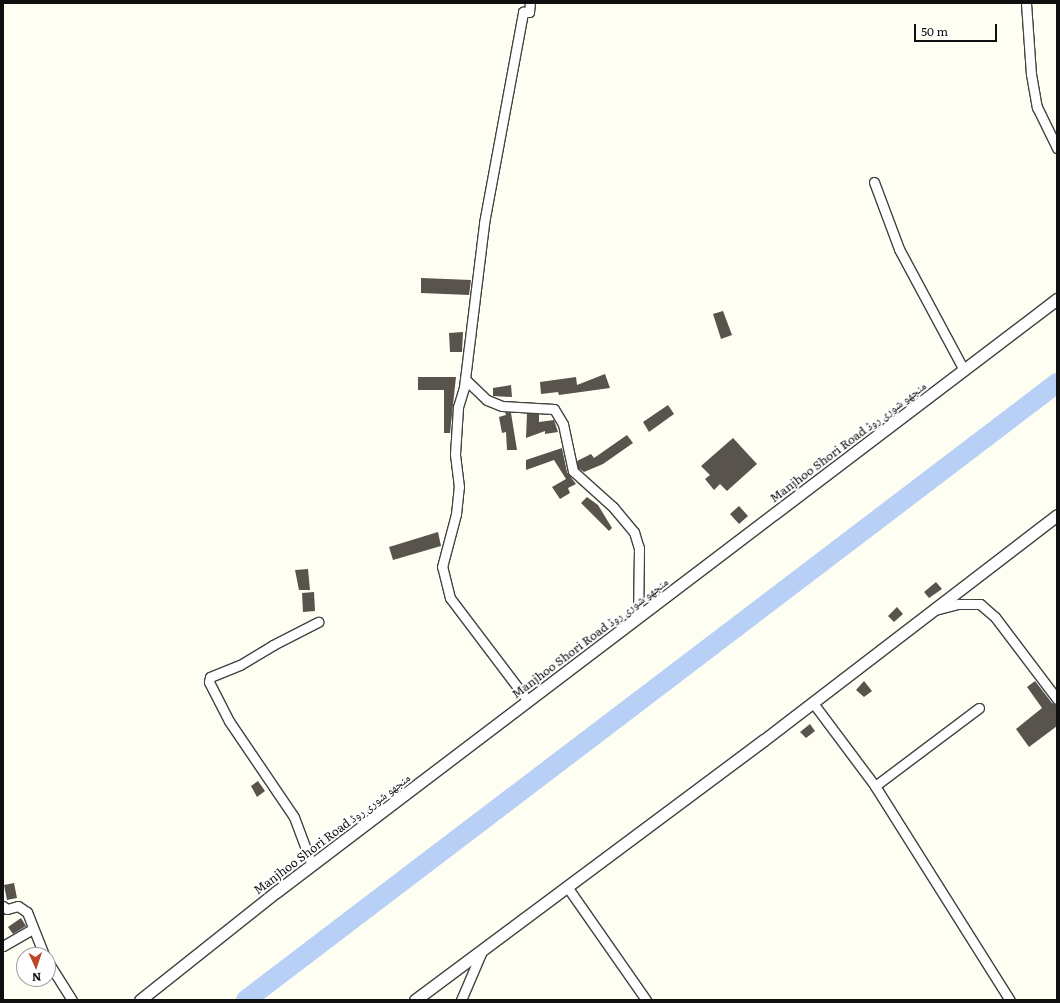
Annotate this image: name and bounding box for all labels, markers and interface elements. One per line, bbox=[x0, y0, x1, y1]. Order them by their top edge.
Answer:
scale bar bbox=[916, 16, 999, 42]
text: 50 m bbox=[921, 22, 948, 40]
street label: Manjhoo Shori Road منجھو شوری روڈ bbox=[767, 378, 929, 506]
street label: Manjhoo Shori Road منجھو شوری روڈ bbox=[509, 574, 671, 702]
street label: Manjhoo Shori Road منجھو شوری روڈ bbox=[251, 770, 413, 898]
north arrow bbox=[16, 947, 56, 987]
text: N bbox=[32, 970, 42, 986]

